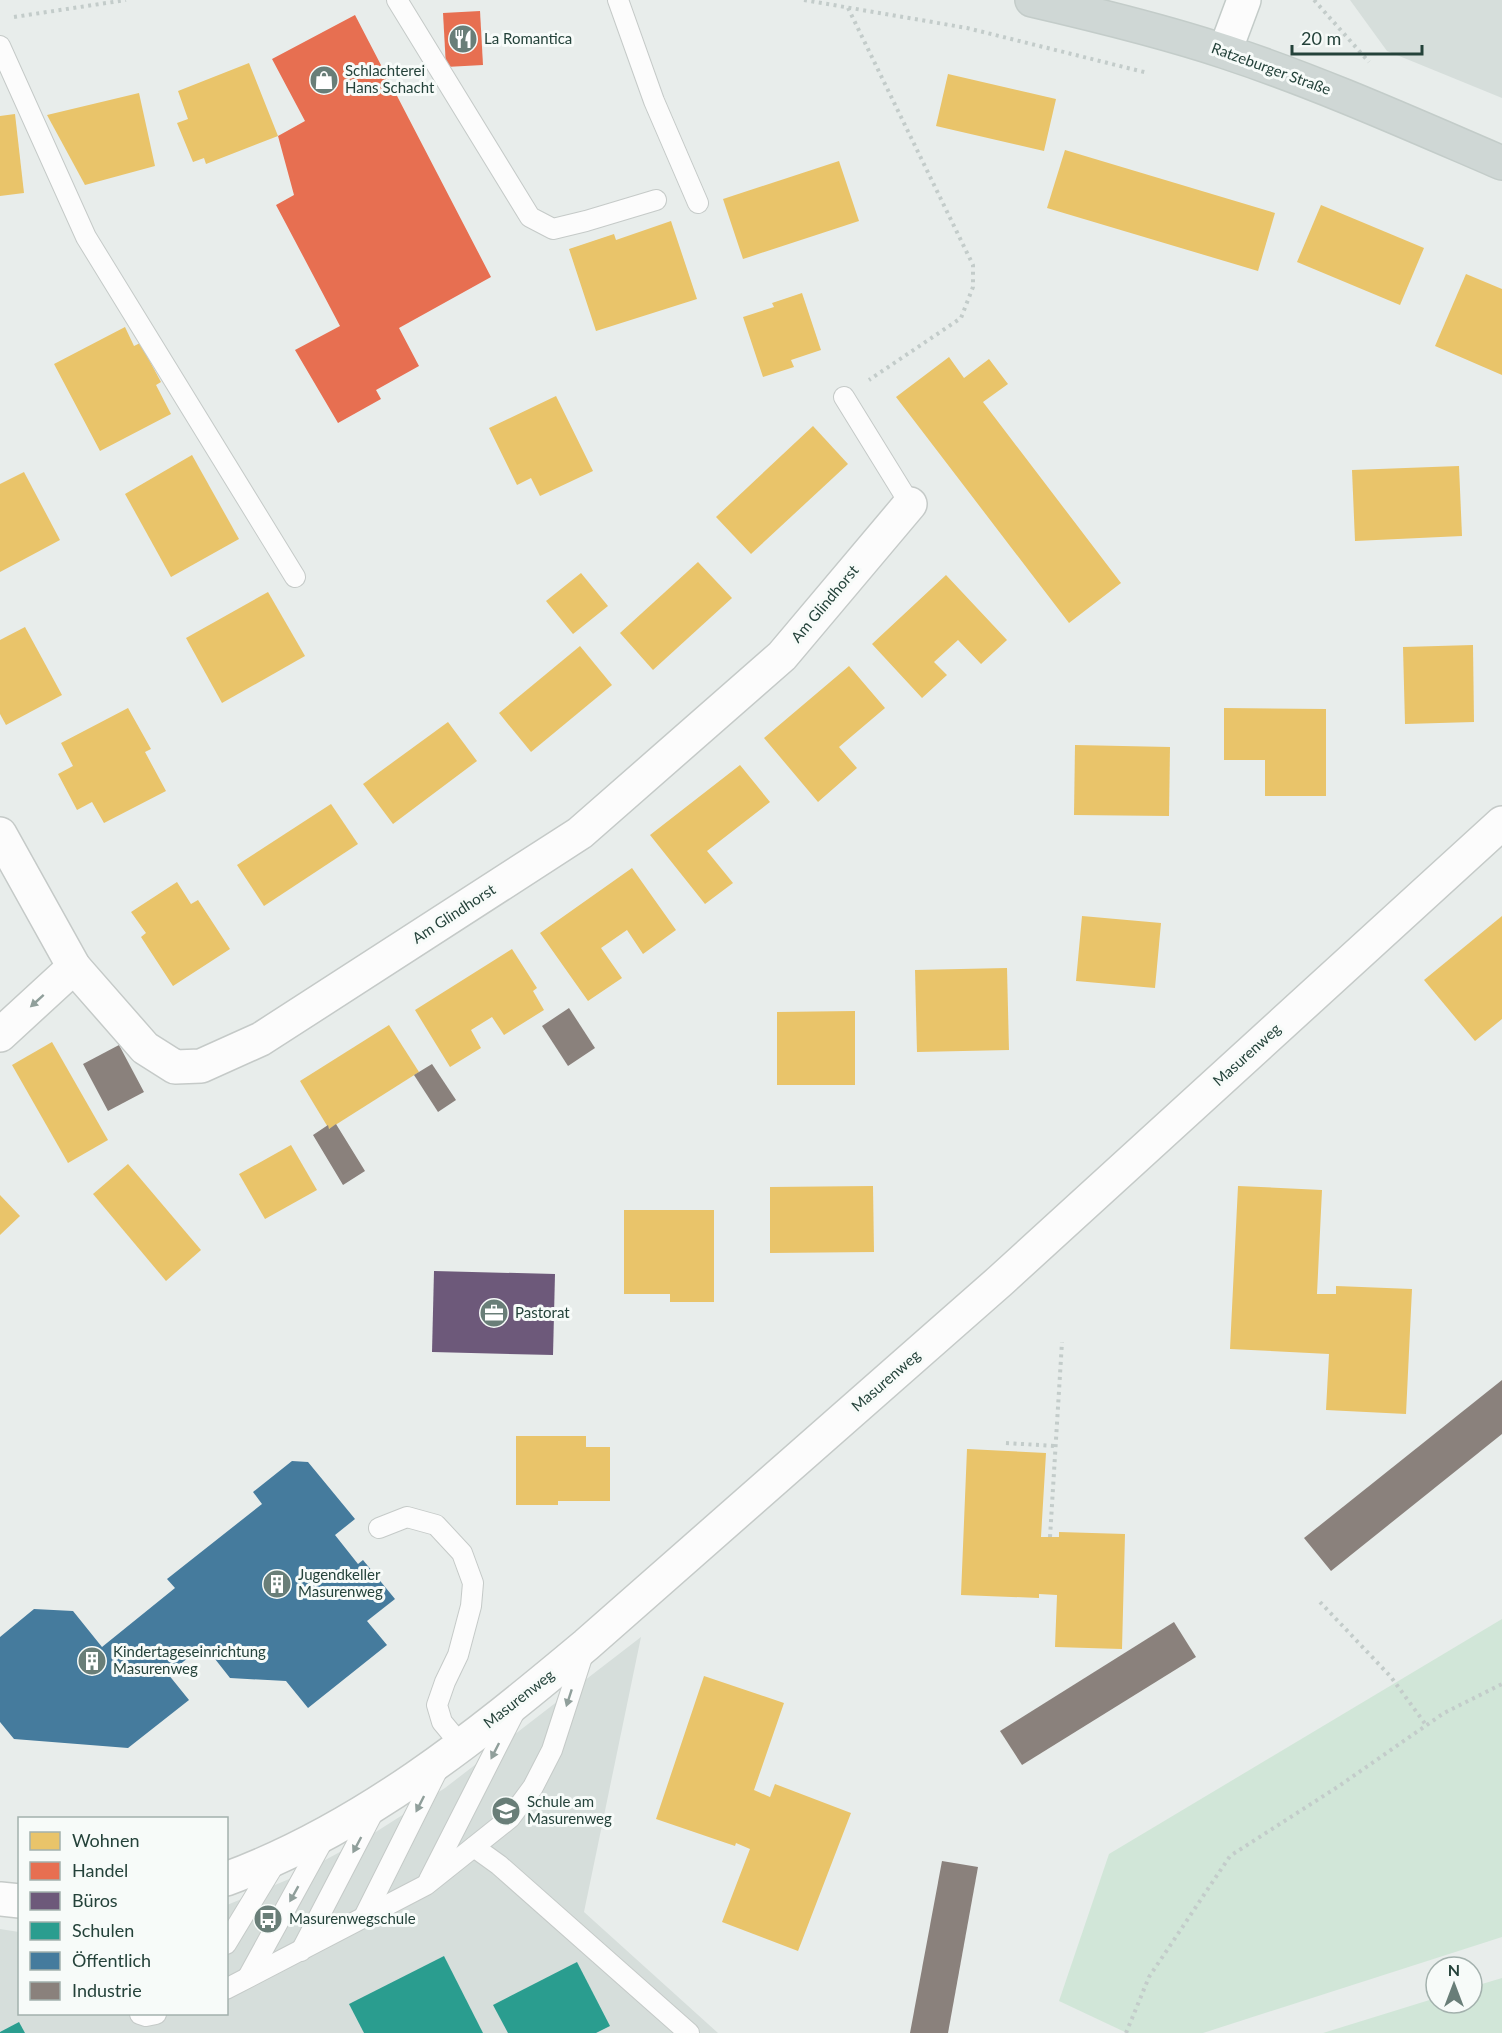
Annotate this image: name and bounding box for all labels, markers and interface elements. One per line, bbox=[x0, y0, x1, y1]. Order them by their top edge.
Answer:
scale bar bbox=[1292, 18, 1422, 56]
restaurant icon: La Romantica bbox=[447, 23, 479, 55]
text: 20 m bbox=[1301, 27, 1341, 49]
place label: La Romantica bbox=[484, 29, 572, 47]
street label: Ratzeburger Straße bbox=[1209, 38, 1334, 98]
place label: Schlachterei Hans Schacht bbox=[345, 61, 435, 96]
shop icon: Schlachterei Hans Schacht bbox=[308, 64, 340, 96]
street label: Am Glindhorst bbox=[787, 561, 862, 646]
street label: Am Glindhorst bbox=[409, 879, 499, 947]
one-way arrow bbox=[30, 994, 45, 1007]
street label: Masurenweg bbox=[1209, 1019, 1284, 1089]
office icon: Pastorat bbox=[478, 1297, 510, 1329]
place label: Pastorat bbox=[515, 1303, 570, 1321]
street label: Masurenweg bbox=[847, 1346, 923, 1415]
place label: Jugendkeller Masurenweg bbox=[298, 1565, 383, 1600]
building icon: Jugendkeller Masurenweg bbox=[261, 1568, 293, 1600]
place label: Kindertageseinrichtung Masurenweg bbox=[113, 1642, 266, 1677]
building icon: Kindertageseinrichtung Masurenweg bbox=[76, 1645, 108, 1677]
street label: Masurenweg bbox=[479, 1665, 557, 1731]
one-way arrow bbox=[564, 1689, 573, 1707]
one-way arrow bbox=[490, 1743, 500, 1760]
place label: Schule am Masurenweg bbox=[527, 1792, 612, 1827]
school or university icon: Schule am Masurenweg bbox=[490, 1795, 522, 1827]
one-way arrow bbox=[415, 1796, 425, 1813]
legend bbox=[18, 1817, 228, 2015]
text: Wohnen bbox=[72, 1829, 139, 1851]
one-way arrow bbox=[352, 1836, 362, 1853]
text: Handel bbox=[72, 1859, 128, 1881]
one-way arrow bbox=[289, 1886, 299, 1903]
text: Büros bbox=[72, 1889, 118, 1911]
bus stop icon: Masurenwegschule bbox=[252, 1903, 284, 1935]
place label: Masurenwegschule bbox=[289, 1909, 416, 1927]
text: Schulen bbox=[72, 1919, 134, 1941]
text: Öffentlich bbox=[72, 1949, 151, 1971]
north arrow bbox=[1424, 1955, 1484, 2015]
text: N bbox=[1448, 1960, 1460, 1979]
text: Industrie bbox=[72, 1979, 142, 2001]

